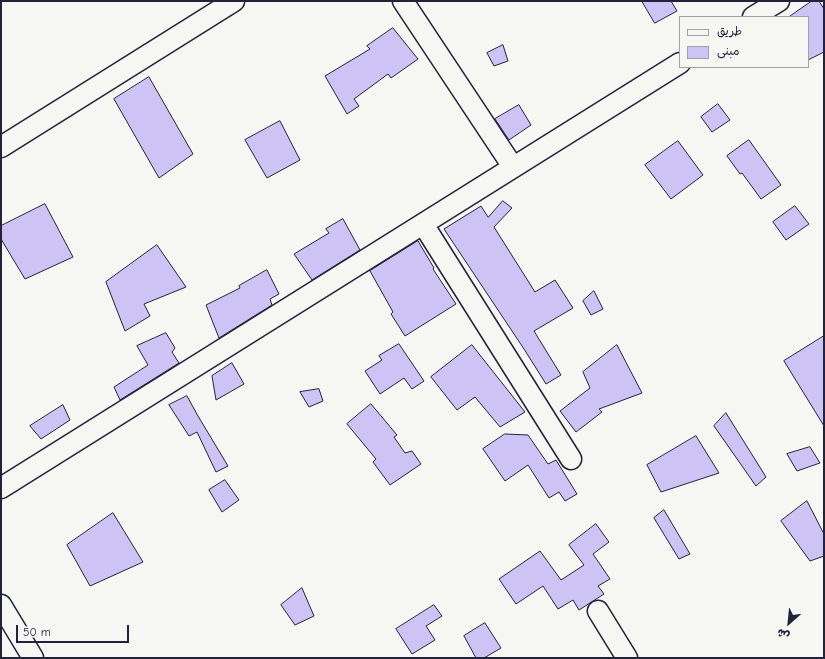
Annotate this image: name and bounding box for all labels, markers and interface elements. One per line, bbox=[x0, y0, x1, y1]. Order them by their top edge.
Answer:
legend bbox=[679, 16, 809, 68]
text: طريق bbox=[717, 24, 742, 38]
text: مبنى bbox=[717, 44, 740, 58]
north arrow bbox=[769, 603, 809, 643]
scale bar bbox=[18, 617, 131, 643]
text: 50 m bbox=[23, 625, 51, 639]
text: ش bbox=[775, 626, 792, 643]

